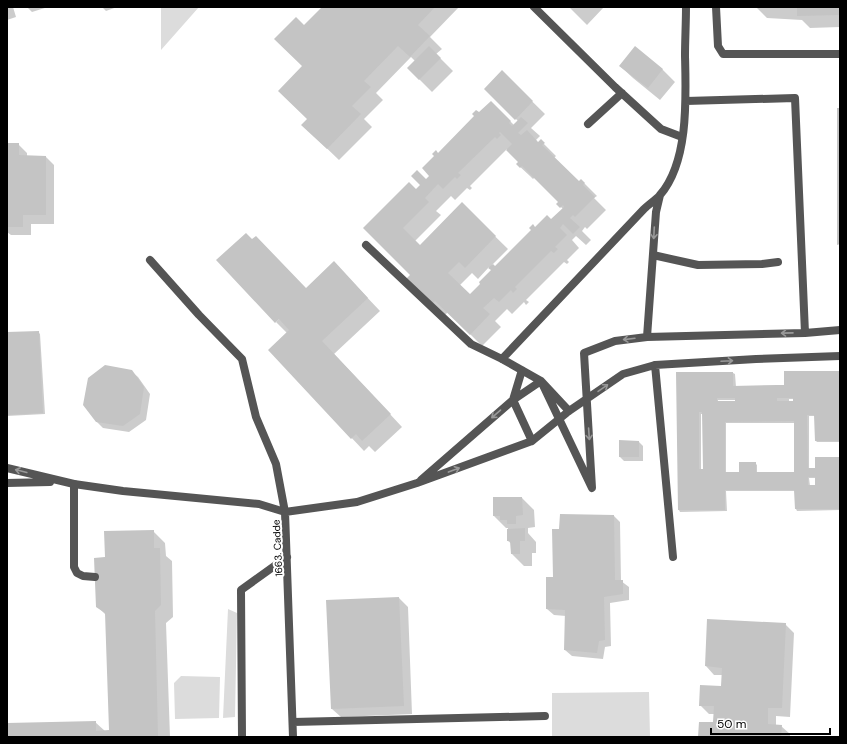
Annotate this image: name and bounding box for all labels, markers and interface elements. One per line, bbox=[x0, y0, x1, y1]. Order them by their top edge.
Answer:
one-way arrow bbox=[651, 226, 658, 239]
one-way arrow bbox=[781, 329, 794, 337]
one-way arrow bbox=[623, 335, 636, 343]
one-way arrow bbox=[720, 357, 733, 364]
one-way arrow bbox=[597, 384, 608, 392]
one-way arrow bbox=[491, 410, 501, 419]
one-way arrow bbox=[585, 427, 592, 440]
one-way arrow bbox=[448, 465, 460, 473]
one-way arrow bbox=[15, 467, 28, 475]
street label: 1663. Cadde bbox=[269, 519, 285, 577]
scale bar bbox=[711, 710, 830, 736]
text: 50 m bbox=[717, 716, 746, 732]

